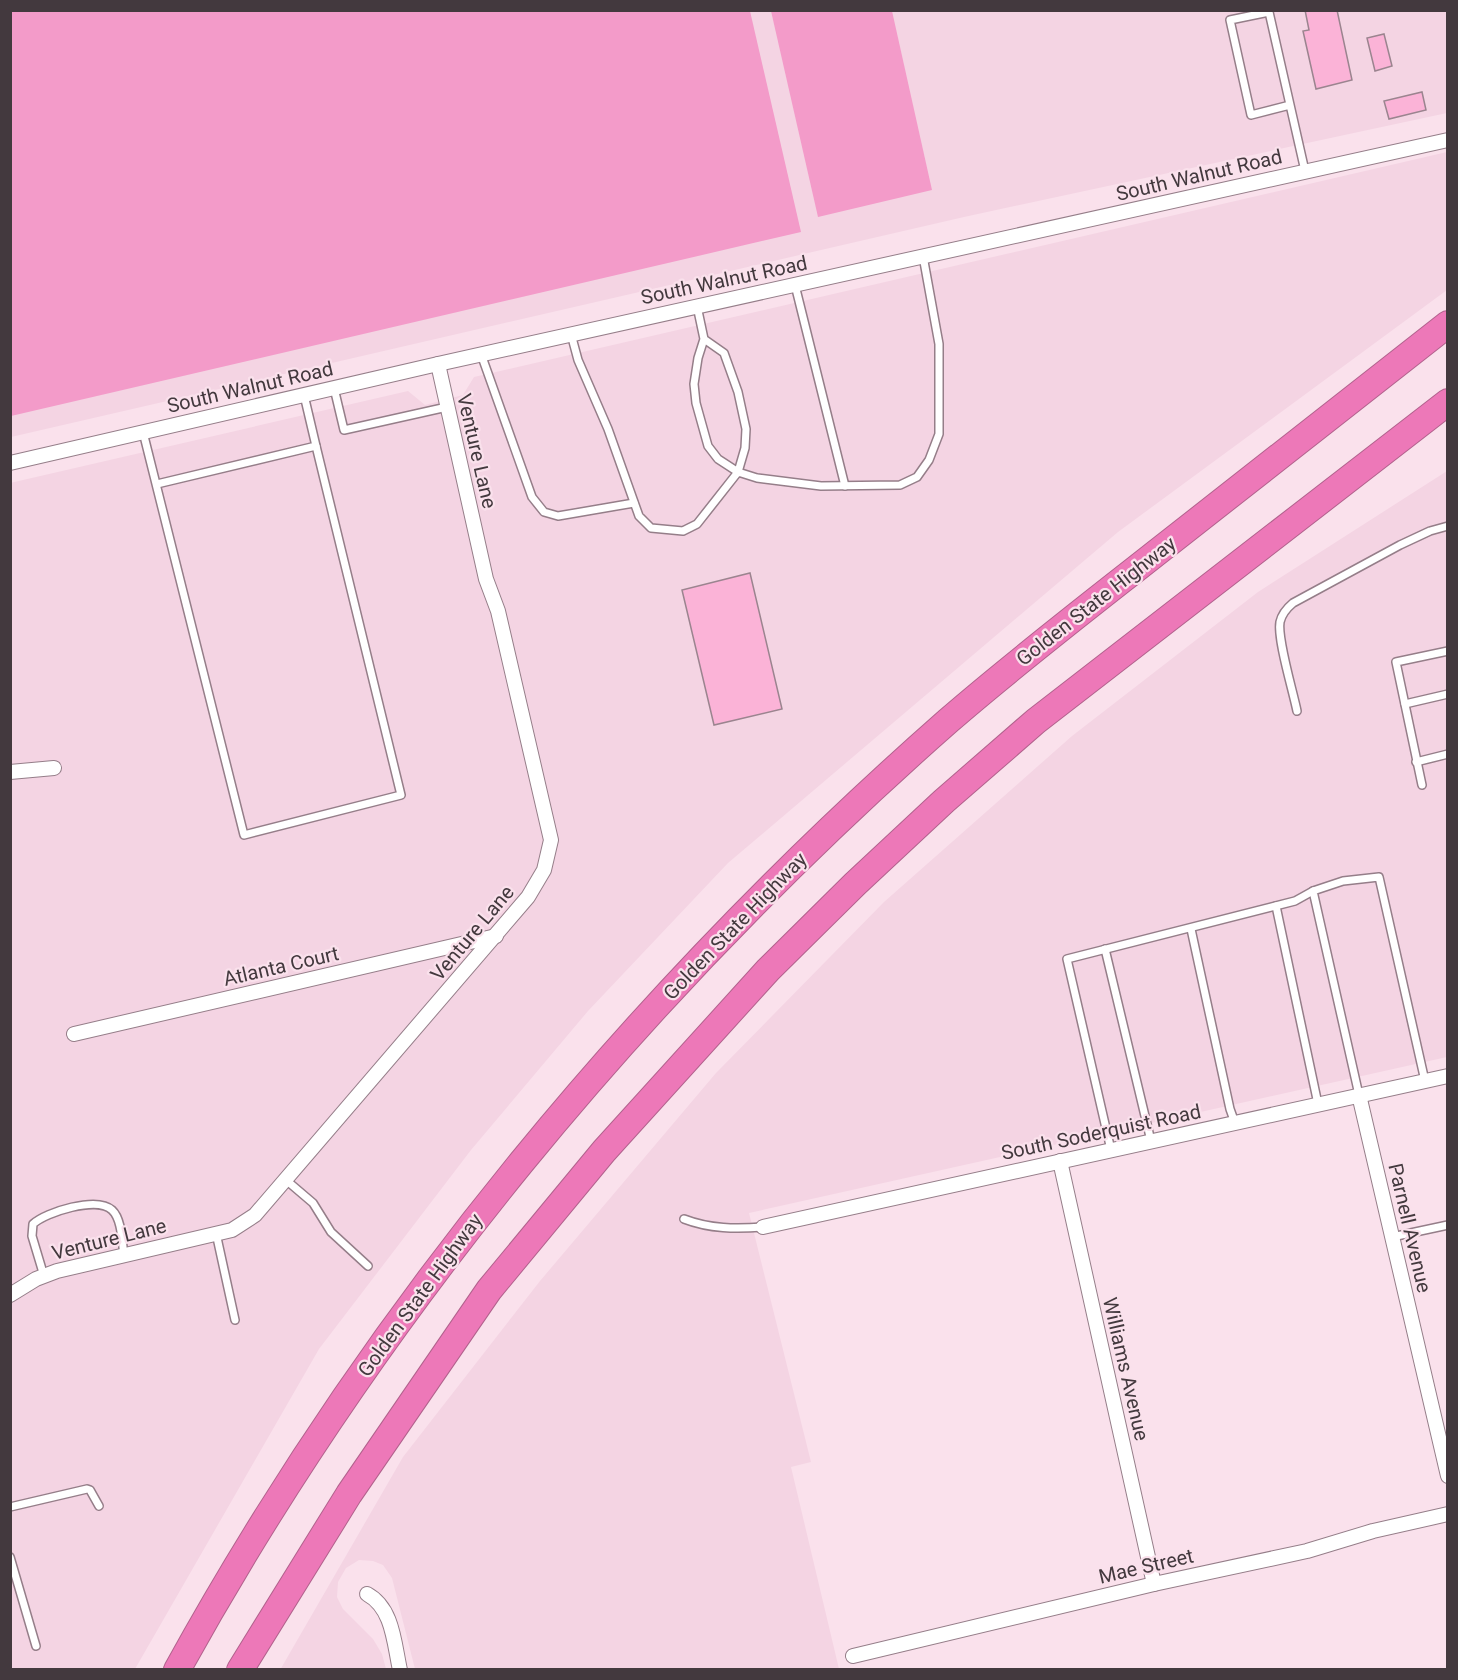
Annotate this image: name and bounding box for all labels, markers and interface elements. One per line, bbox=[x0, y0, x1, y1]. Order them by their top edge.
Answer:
street label: South Walnut Road bbox=[1114, 144, 1284, 206]
street label: South Walnut Road bbox=[639, 251, 809, 309]
street label: South Walnut Road bbox=[165, 356, 335, 418]
street label: Venture Lane bbox=[452, 391, 502, 511]
street label: Golden State Highway bbox=[1011, 531, 1181, 671]
street label: Golden State Highway bbox=[658, 847, 812, 1005]
street label: Venture Lane bbox=[425, 880, 519, 986]
street label: Atlanta Court bbox=[221, 941, 341, 991]
street label: South Soderquist Road bbox=[999, 1099, 1203, 1165]
street label: Parnell Avenue bbox=[1383, 1161, 1437, 1295]
street label: Golden State Highway bbox=[353, 1208, 488, 1381]
street label: Venture Lane bbox=[49, 1213, 169, 1265]
street label: Williams Avenue bbox=[1098, 1295, 1154, 1443]
street label: Mae Street bbox=[1096, 1543, 1196, 1589]

